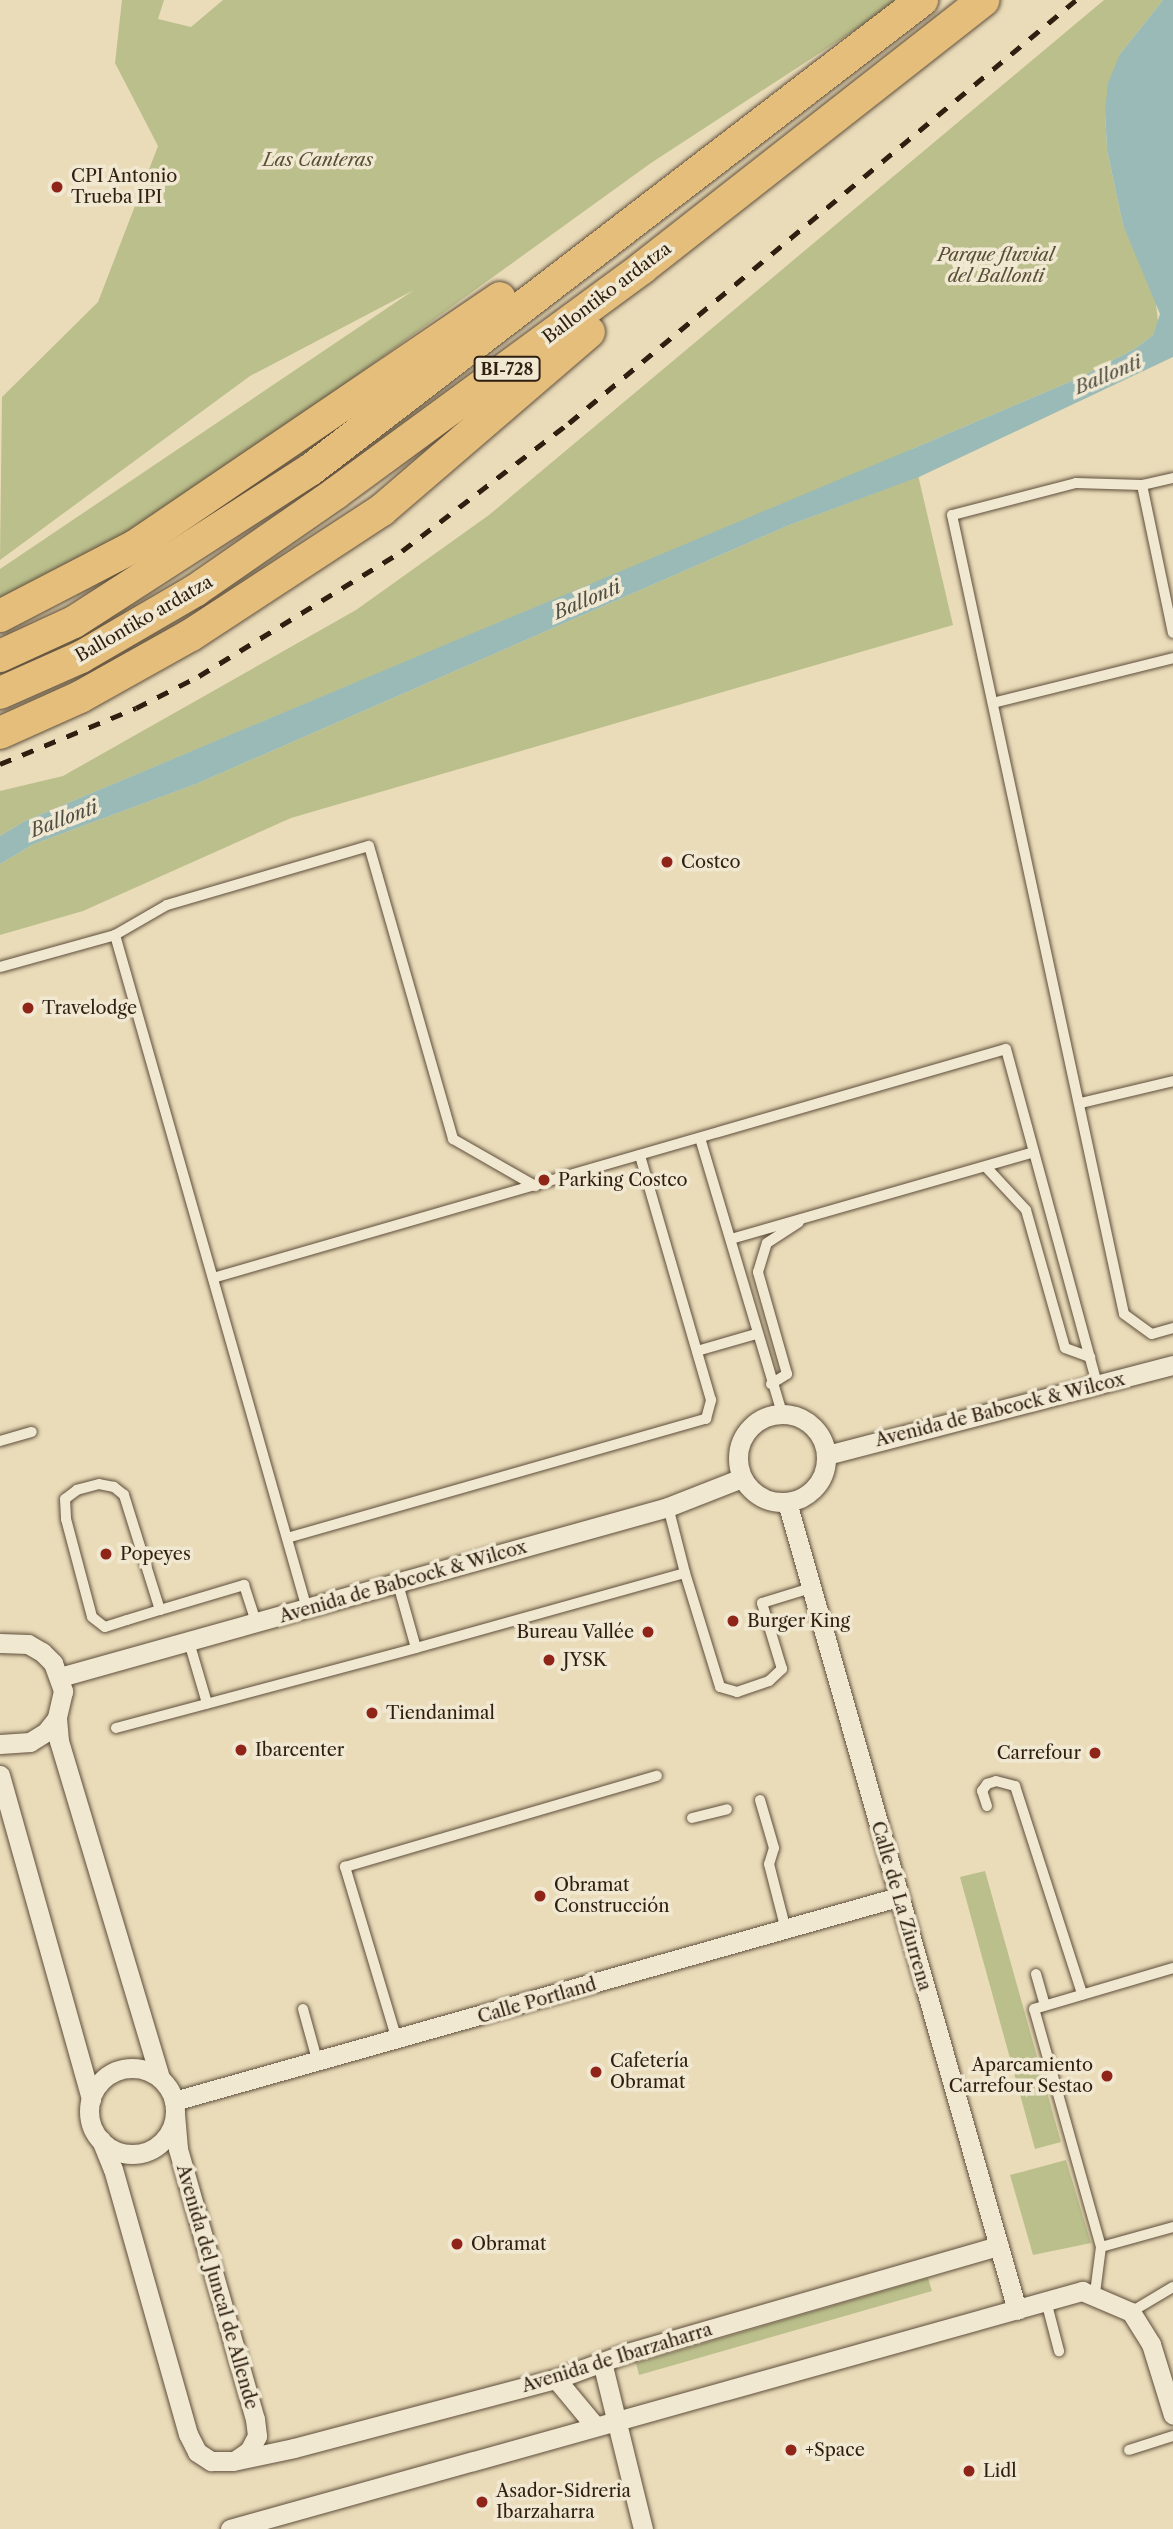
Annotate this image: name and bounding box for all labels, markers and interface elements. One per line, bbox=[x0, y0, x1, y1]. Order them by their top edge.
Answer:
park label: Las Canteras bbox=[263, 149, 373, 171]
place label: CPI Antonio Trueba IPI bbox=[71, 166, 178, 208]
marker: CPI Antonio Trueba IPI bbox=[49, 179, 65, 195]
street label: Ballontiko ardatza bbox=[539, 238, 675, 348]
park label: Parque fluvial del Ballonti bbox=[938, 245, 1054, 288]
water label: Ballonti bbox=[1071, 351, 1145, 399]
road number: BI-728 bbox=[472, 356, 542, 382]
street label: Ballontiko ardatza bbox=[72, 571, 216, 667]
water label: Ballonti bbox=[550, 576, 624, 624]
water label: Ballonti bbox=[27, 796, 101, 842]
place label: Costco bbox=[681, 851, 740, 873]
marker: Costco bbox=[659, 854, 675, 870]
place label: Travelodge bbox=[42, 997, 137, 1019]
marker: Travelodge bbox=[20, 1000, 36, 1016]
place label: Parking Costco bbox=[558, 1169, 688, 1191]
marker: Parking Costco bbox=[536, 1172, 552, 1188]
street label: Avenida de Babcock & Wilcox bbox=[872, 1368, 1128, 1452]
street label: Avenida de Babcock & Wilcox bbox=[276, 1536, 530, 1628]
place label: Popeyes bbox=[120, 1543, 191, 1565]
marker: Popeyes bbox=[98, 1546, 114, 1562]
place label: Burger King bbox=[747, 1610, 850, 1632]
marker: Burger King bbox=[725, 1613, 741, 1629]
place label: Bureau Vallée bbox=[516, 1621, 634, 1643]
marker: Bureau Vallée bbox=[640, 1624, 656, 1640]
place label: JYSK bbox=[563, 1649, 607, 1671]
marker: JYSK bbox=[541, 1652, 557, 1668]
place label: Tiendanimal bbox=[386, 1702, 495, 1724]
marker: Tiendanimal bbox=[364, 1705, 380, 1721]
place label: Ibarcenter bbox=[255, 1739, 344, 1761]
marker: Ibarcenter bbox=[233, 1742, 249, 1758]
place label: Carrefour bbox=[997, 1742, 1081, 1764]
marker: Carrefour bbox=[1087, 1745, 1103, 1761]
street label: Calle de La Ziurrena bbox=[866, 1819, 936, 1993]
place label: Obramat Construcción bbox=[554, 1875, 670, 1918]
marker: Obramat Construcción bbox=[532, 1888, 548, 1904]
street label: Calle Portland bbox=[475, 1974, 599, 2028]
place label: Cafetería Obramat bbox=[610, 2051, 689, 2094]
place label: Aparcamiento Carrefour Sestao bbox=[948, 2055, 1093, 2098]
marker: Cafetería Obramat bbox=[588, 2064, 604, 2080]
marker: Aparcamiento Carrefour Sestao bbox=[1099, 2068, 1115, 2084]
street label: Avenida del Juncal de Allende bbox=[172, 2162, 262, 2412]
place label: Obramat bbox=[471, 2233, 546, 2255]
marker: Obramat bbox=[449, 2236, 465, 2252]
street label: Avenida de Ibarzaharra bbox=[519, 2319, 715, 2397]
place label: +Space bbox=[805, 2439, 865, 2461]
marker: +Space bbox=[783, 2442, 799, 2458]
place label: Lidl bbox=[983, 2460, 1017, 2482]
marker: Lidl bbox=[961, 2463, 977, 2479]
place label: Asador-Sidreria Ibarzaharra bbox=[496, 2481, 631, 2524]
marker: Asador-Sidreria Ibarzaharra bbox=[474, 2494, 490, 2510]

